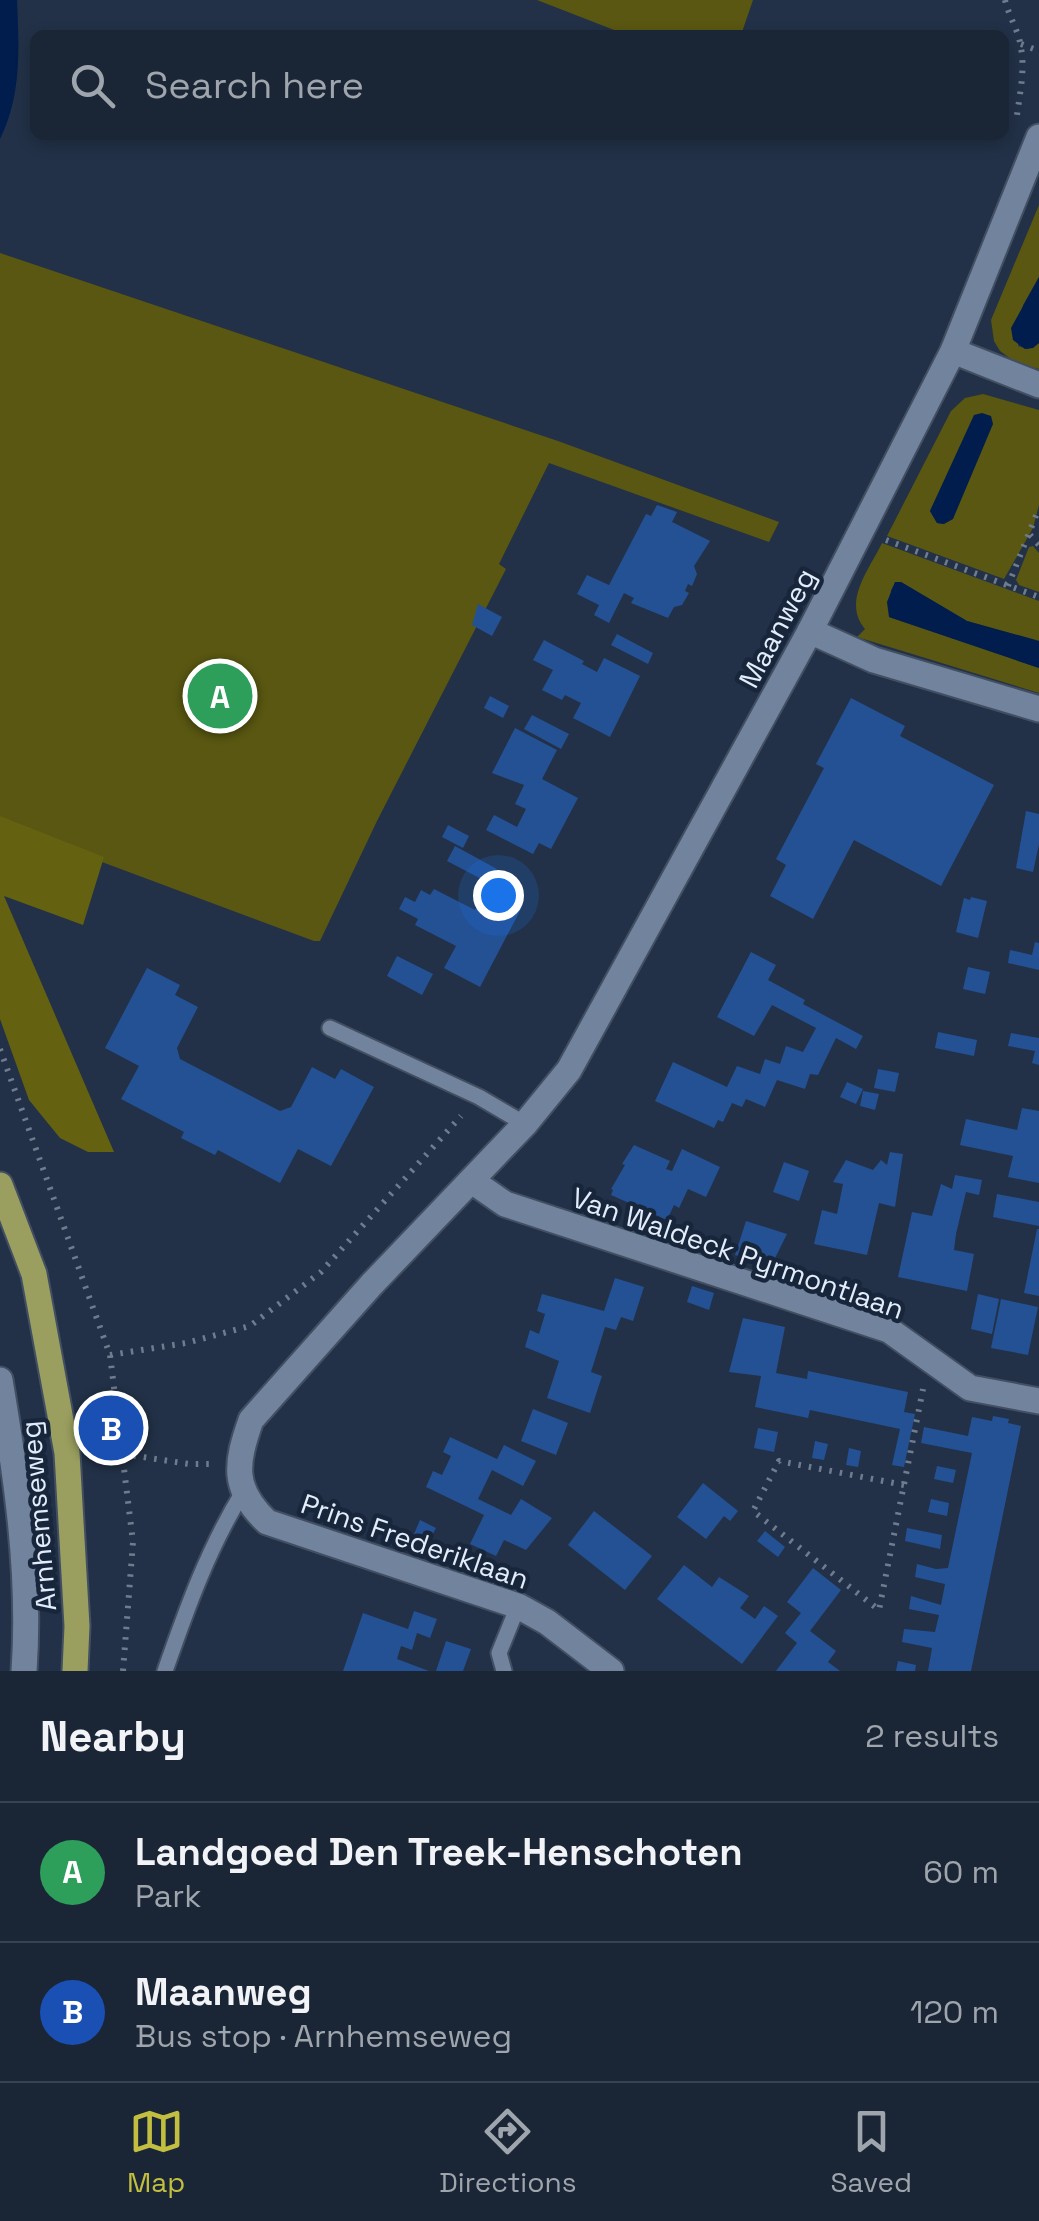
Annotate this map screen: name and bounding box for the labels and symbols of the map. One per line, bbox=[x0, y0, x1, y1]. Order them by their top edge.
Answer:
street label: Maanweg bbox=[731, 562, 823, 694]
pin: A bbox=[188, 658, 252, 734]
your location bbox=[473, 870, 524, 921]
street label: Van Waldeck Pyrmontlaan bbox=[567, 1179, 909, 1327]
pin: B bbox=[78, 1390, 144, 1466]
street label: Arnhemseweg bbox=[12, 1419, 64, 1613]
street label: Prins Frederiklaan bbox=[296, 1485, 534, 1597]

